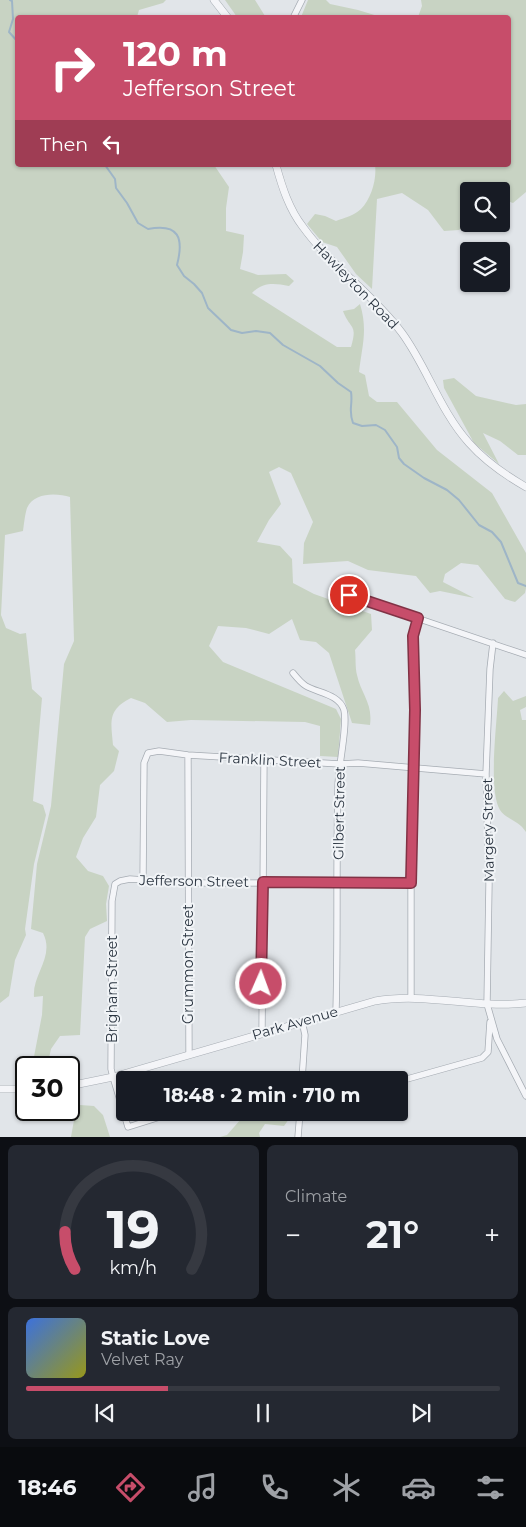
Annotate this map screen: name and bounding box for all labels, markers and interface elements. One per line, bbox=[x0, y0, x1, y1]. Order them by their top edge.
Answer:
text: 120 m bbox=[123, 32, 228, 75]
icon: right bbox=[40, 35, 105, 100]
text: Jefferson Street bbox=[123, 75, 296, 102]
icon: left bbox=[98, 130, 126, 158]
text: Then bbox=[40, 133, 88, 156]
map controls bbox=[460, 182, 510, 292]
button: search bbox=[460, 182, 510, 232]
street label: Hawleyton Road bbox=[309, 237, 403, 333]
button: layers bbox=[460, 242, 510, 292]
pin bbox=[328, 574, 370, 616]
icon: arrive bbox=[335, 581, 363, 609]
street label: Franklin Street bbox=[218, 748, 322, 772]
street label: Gilbert Street bbox=[329, 766, 349, 860]
street label: Margery Street bbox=[478, 777, 498, 882]
street label: Jefferson Street bbox=[138, 871, 249, 891]
street label: Grummon Street bbox=[179, 904, 197, 1024]
street label: Brigham Street bbox=[103, 935, 121, 1043]
position arrow bbox=[234, 957, 286, 1009]
street label: Park Avenue bbox=[250, 1002, 340, 1044]
speed limit sign: 30 bbox=[15, 1056, 80, 1121]
text: 18:48 · 2 min · 710 m bbox=[164, 1084, 360, 1107]
text: Climate bbox=[285, 1187, 347, 1206]
text: 19 bbox=[107, 1198, 160, 1261]
text: 21° bbox=[366, 1211, 419, 1258]
text: − bbox=[285, 1218, 301, 1252]
text: + bbox=[484, 1218, 500, 1252]
text: km/h bbox=[110, 1257, 157, 1278]
text: Static Love bbox=[101, 1327, 210, 1350]
text: Velvet Ray bbox=[101, 1350, 183, 1369]
icon: previous bbox=[91, 1399, 119, 1427]
icon: pause bbox=[249, 1399, 277, 1427]
icon: next bbox=[407, 1399, 435, 1427]
icon: directions bbox=[113, 1470, 148, 1505]
icon: music bbox=[185, 1470, 220, 1505]
icon: phone bbox=[257, 1470, 292, 1505]
icon: climate bbox=[329, 1470, 364, 1505]
icon: car bbox=[401, 1470, 436, 1505]
icon: filters bbox=[473, 1470, 508, 1505]
text: 18:46 bbox=[18, 1474, 77, 1501]

